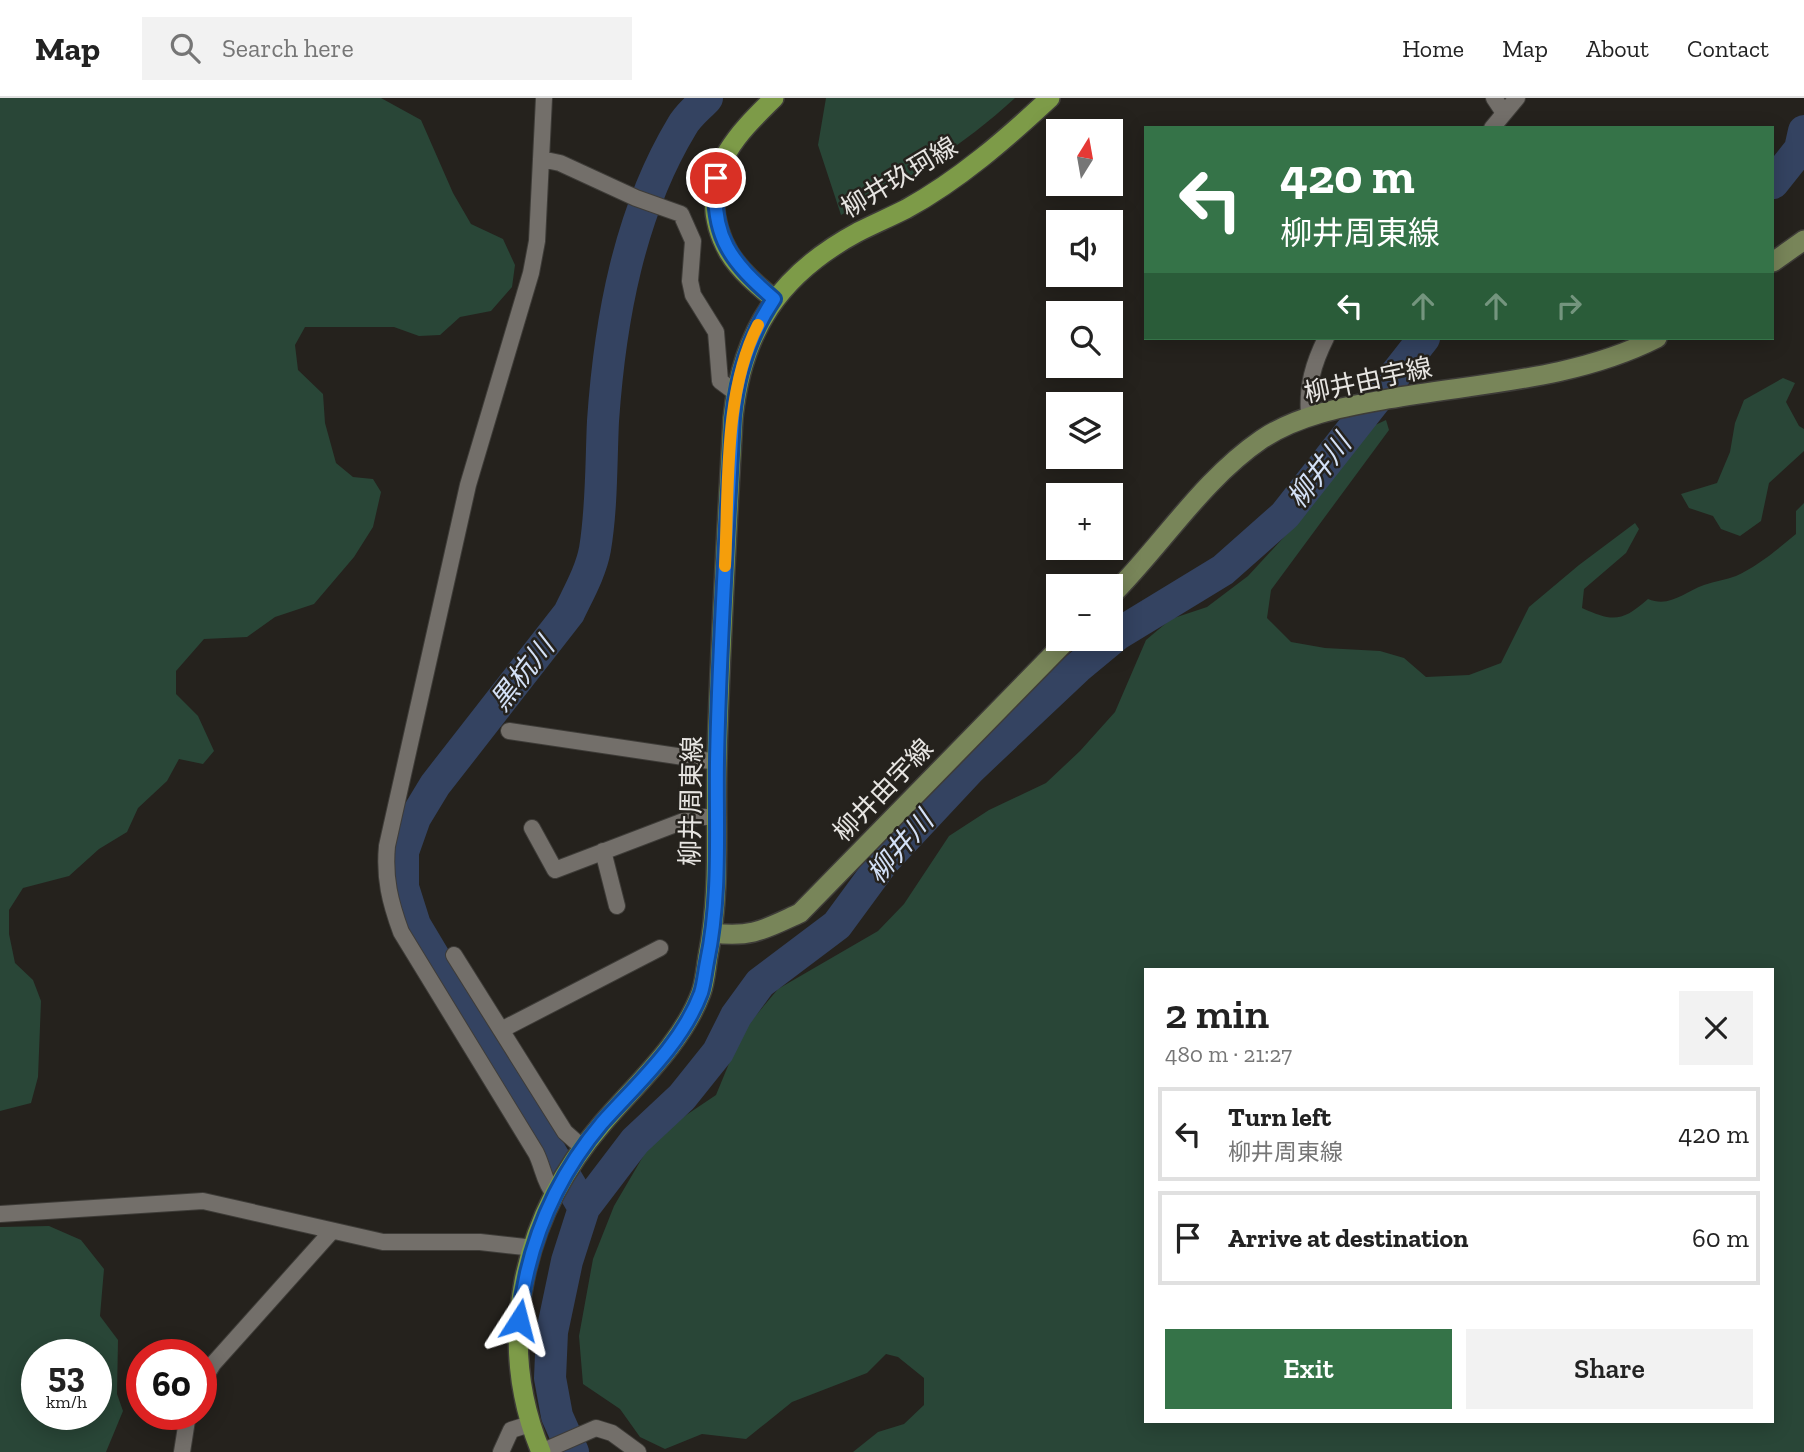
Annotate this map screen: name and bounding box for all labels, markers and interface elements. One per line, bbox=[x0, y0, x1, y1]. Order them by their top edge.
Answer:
search box bbox=[142, 17, 632, 80]
text: Map bbox=[35, 29, 100, 68]
icon: search bbox=[166, 29, 204, 67]
text: Search here bbox=[222, 32, 354, 64]
text: Home bbox=[1402, 34, 1464, 63]
text: Map bbox=[1502, 34, 1548, 63]
text: About bbox=[1586, 34, 1649, 63]
text: Contact bbox=[1687, 34, 1769, 63]
north arrow bbox=[1046, 119, 1124, 196]
map controls bbox=[1046, 119, 1123, 651]
street label: 柳井玖珂線 bbox=[835, 130, 963, 224]
text: 420 m bbox=[1280, 147, 1415, 206]
pin bbox=[686, 148, 746, 208]
icon: left bbox=[1165, 154, 1256, 245]
icon: arrive bbox=[697, 159, 735, 197]
button: sound bbox=[1046, 210, 1123, 287]
text: 柳井周東線 bbox=[1280, 214, 1440, 252]
icon: left bbox=[1331, 287, 1369, 325]
icon: ahead bbox=[1404, 287, 1442, 325]
icon: ahead bbox=[1477, 287, 1515, 325]
icon: right bbox=[1550, 287, 1588, 325]
button: search bbox=[1046, 301, 1123, 378]
street label: 柳井由宇線 bbox=[1301, 351, 1435, 409]
button: layers bbox=[1046, 392, 1123, 469]
water label: 柳井川 bbox=[1280, 425, 1360, 514]
button: + bbox=[1046, 483, 1123, 560]
button: − bbox=[1046, 574, 1123, 651]
water label: 黒杭川 bbox=[483, 628, 563, 717]
street label: 柳井由宇線 bbox=[826, 732, 940, 848]
street label: 柳井周東線 bbox=[674, 736, 708, 866]
water label: 柳井川 bbox=[860, 802, 942, 890]
text: 2 min bbox=[1165, 988, 1269, 1039]
button: close bbox=[1679, 991, 1753, 1065]
text: 480 m · 21:27 bbox=[1165, 1040, 1292, 1068]
text: Turn left bbox=[1228, 1101, 1331, 1133]
icon: left bbox=[1169, 1115, 1207, 1153]
text: 420 m bbox=[1678, 1118, 1749, 1150]
text: 柳井周東線 bbox=[1228, 1138, 1343, 1166]
icon: arrive bbox=[1169, 1219, 1207, 1257]
text: Arrive at destination bbox=[1228, 1222, 1468, 1254]
text: 60 m bbox=[1692, 1222, 1749, 1254]
position arrow bbox=[482, 1283, 556, 1357]
button: Exit bbox=[1165, 1329, 1452, 1409]
button: Share bbox=[1466, 1329, 1753, 1409]
speed limit sign: 60 bbox=[126, 1339, 217, 1430]
text: 53 bbox=[48, 1354, 85, 1396]
text: km/h bbox=[46, 1391, 87, 1413]

